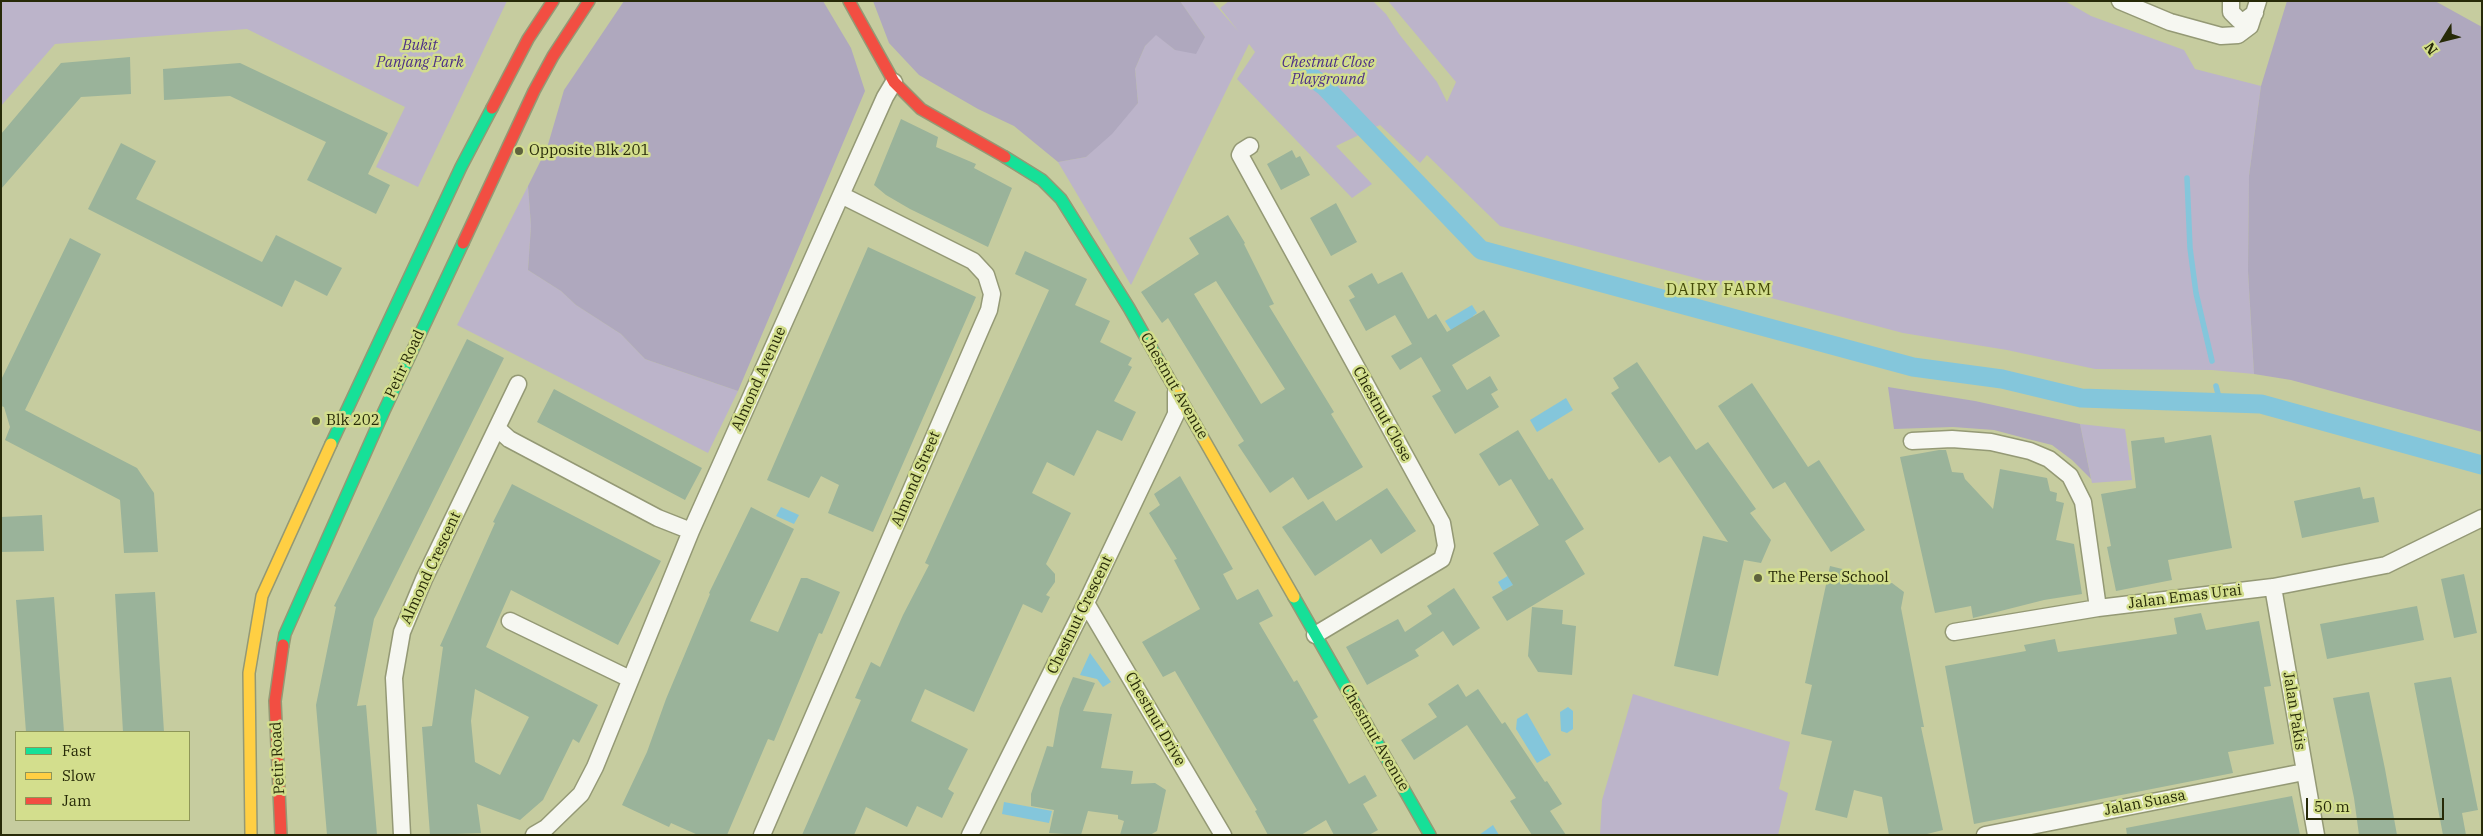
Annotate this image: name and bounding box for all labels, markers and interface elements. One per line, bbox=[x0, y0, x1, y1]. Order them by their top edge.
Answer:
north arrow bbox=[2418, 15, 2468, 65]
park label: Bukit Panjang Park bbox=[376, 37, 464, 72]
text: N bbox=[2420, 39, 2441, 59]
park label: Chestnut Close Playground bbox=[1282, 54, 1374, 89]
place label: Opposite Blk 201 bbox=[529, 142, 649, 160]
marker: Opposite Blk 201 bbox=[513, 145, 525, 157]
district label: DAIRY FARM bbox=[1665, 280, 1773, 300]
street label: Almond Avenue bbox=[728, 324, 790, 434]
street label: Petir Road bbox=[381, 327, 429, 401]
street label: Chestnut Avenue bbox=[1136, 330, 1212, 442]
street label: Chestnut Close bbox=[1349, 364, 1415, 464]
place label: Blk 202 bbox=[326, 412, 380, 430]
marker: Blk 202 bbox=[310, 415, 322, 427]
street label: Almond Street bbox=[888, 429, 944, 529]
street label: Almond Crescent bbox=[397, 509, 465, 627]
street label: Chestnut Crescent bbox=[1044, 553, 1116, 677]
place label: The Perse School bbox=[1768, 569, 1889, 587]
marker: The Perse School bbox=[1752, 572, 1764, 584]
street label: Jalan Emas Urai bbox=[2127, 581, 2243, 613]
street label: Chestnut Drive bbox=[1121, 669, 1189, 769]
street label: Jalan Pakis bbox=[2279, 671, 2309, 751]
street label: Chestnut Avenue bbox=[1337, 682, 1413, 794]
street label: Petir Road bbox=[267, 721, 289, 795]
legend bbox=[15, 731, 190, 821]
text: Fast bbox=[62, 741, 92, 760]
text: Slow bbox=[62, 766, 95, 785]
street label: Jalan Suasa bbox=[2103, 786, 2187, 820]
scale bar bbox=[2308, 788, 2446, 820]
text: Jam bbox=[62, 791, 91, 810]
text: 50 m bbox=[2314, 797, 2350, 816]

